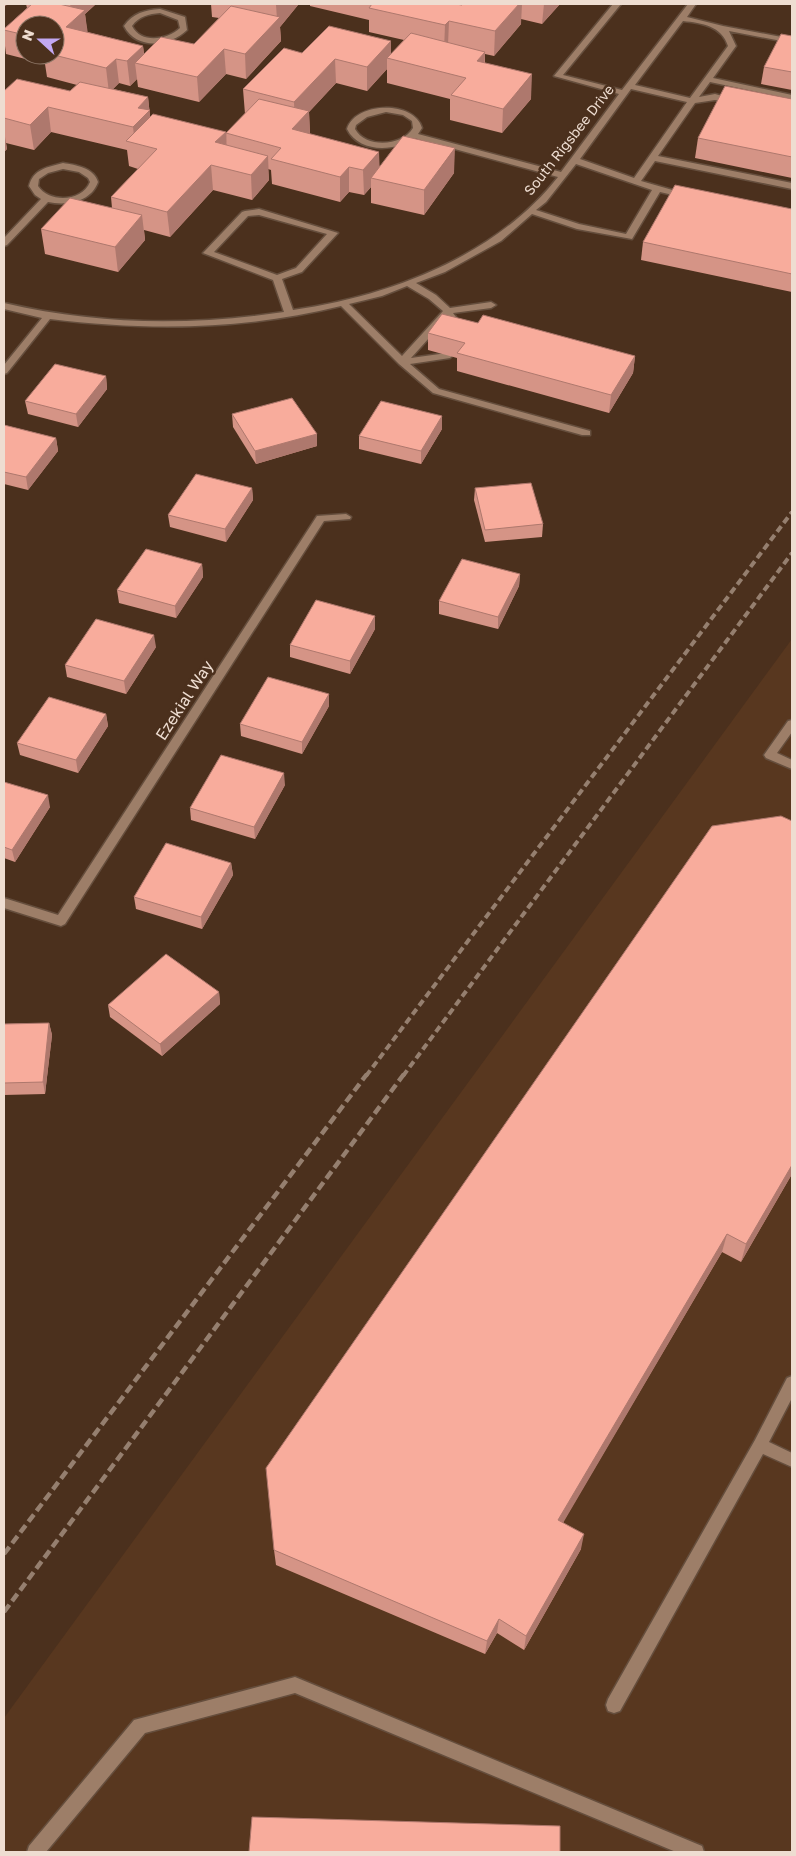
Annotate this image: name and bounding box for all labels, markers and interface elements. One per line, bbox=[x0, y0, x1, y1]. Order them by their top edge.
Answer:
north arrow bbox=[15, 15, 65, 65]
text: N bbox=[18, 27, 37, 43]
street label: South Rigsbee Drive bbox=[520, 81, 617, 198]
street label: Ezekial Way bbox=[151, 656, 217, 744]

